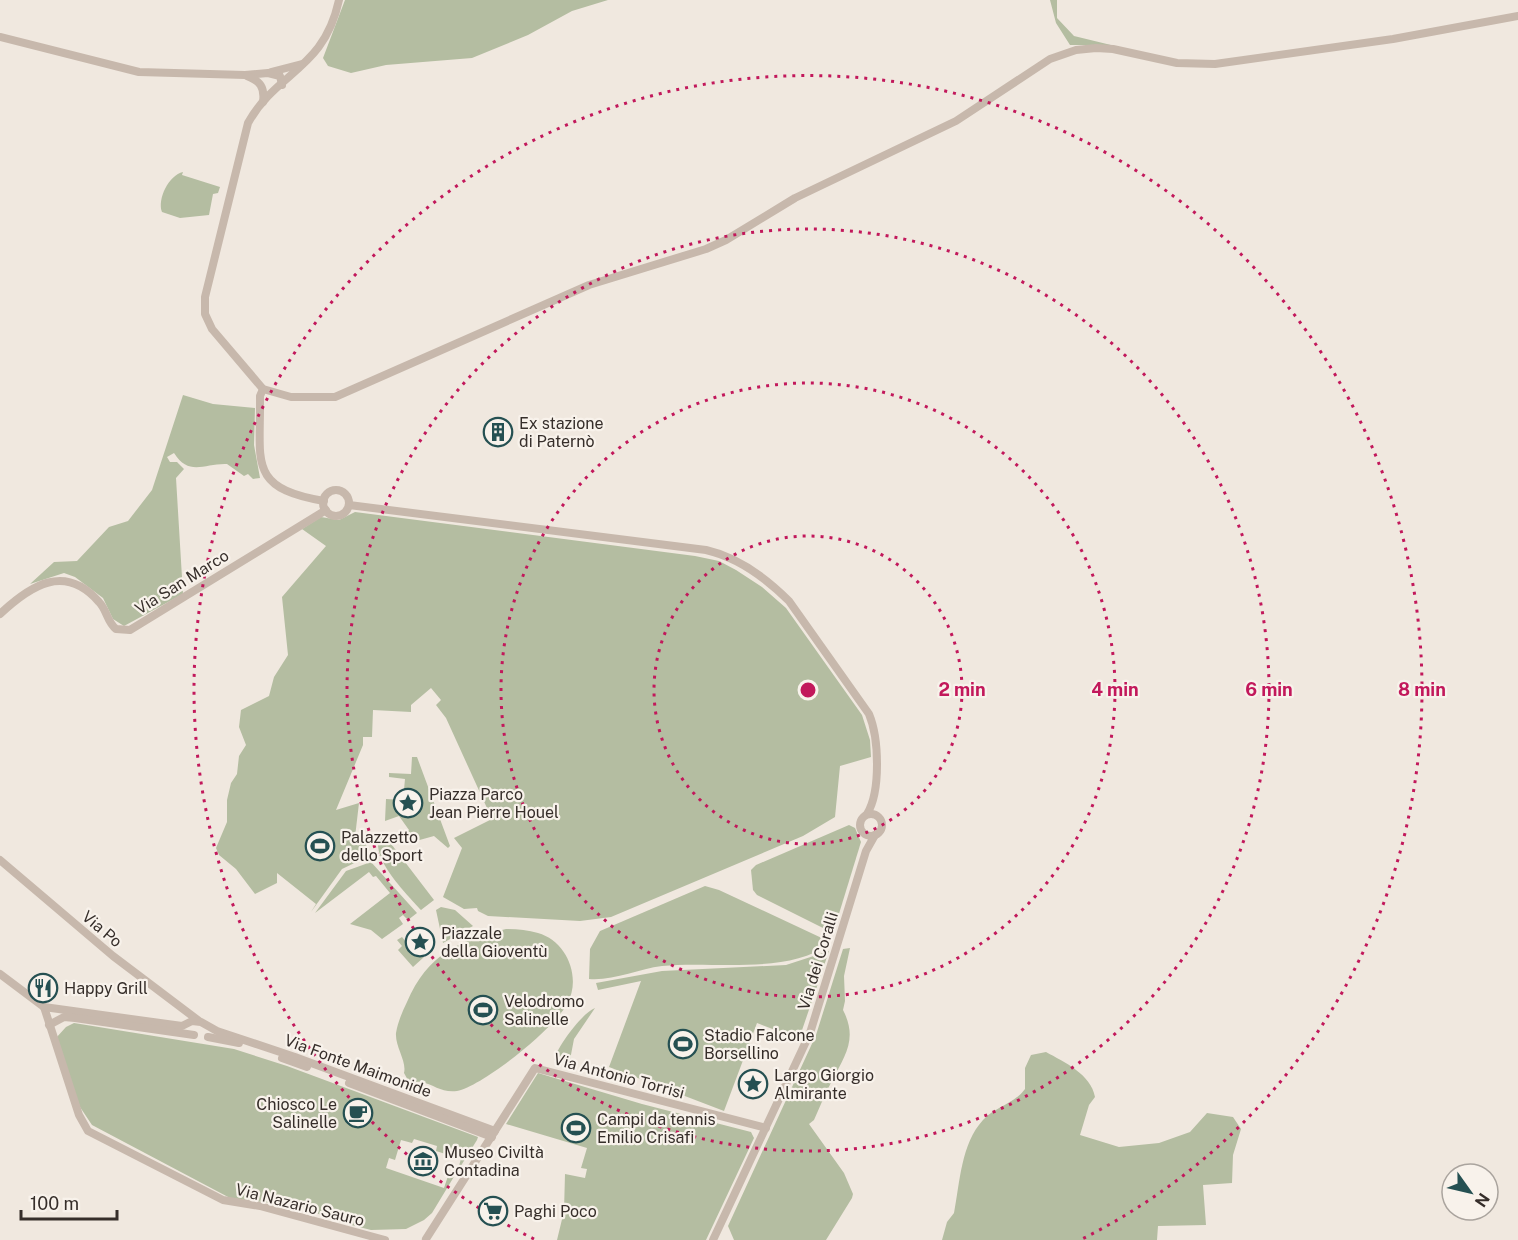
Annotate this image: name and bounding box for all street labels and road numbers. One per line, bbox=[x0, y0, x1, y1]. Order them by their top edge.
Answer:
street label: Via San Marco bbox=[132, 546, 232, 618]
street label: Via Po bbox=[78, 907, 126, 951]
street label: Via dei Coralli bbox=[794, 910, 842, 1012]
street label: Via Fonte Maimonide bbox=[282, 1031, 434, 1101]
street label: Via Antonio Torrisi bbox=[551, 1049, 687, 1103]
street label: Via Nazario Sauro bbox=[234, 1180, 366, 1230]

